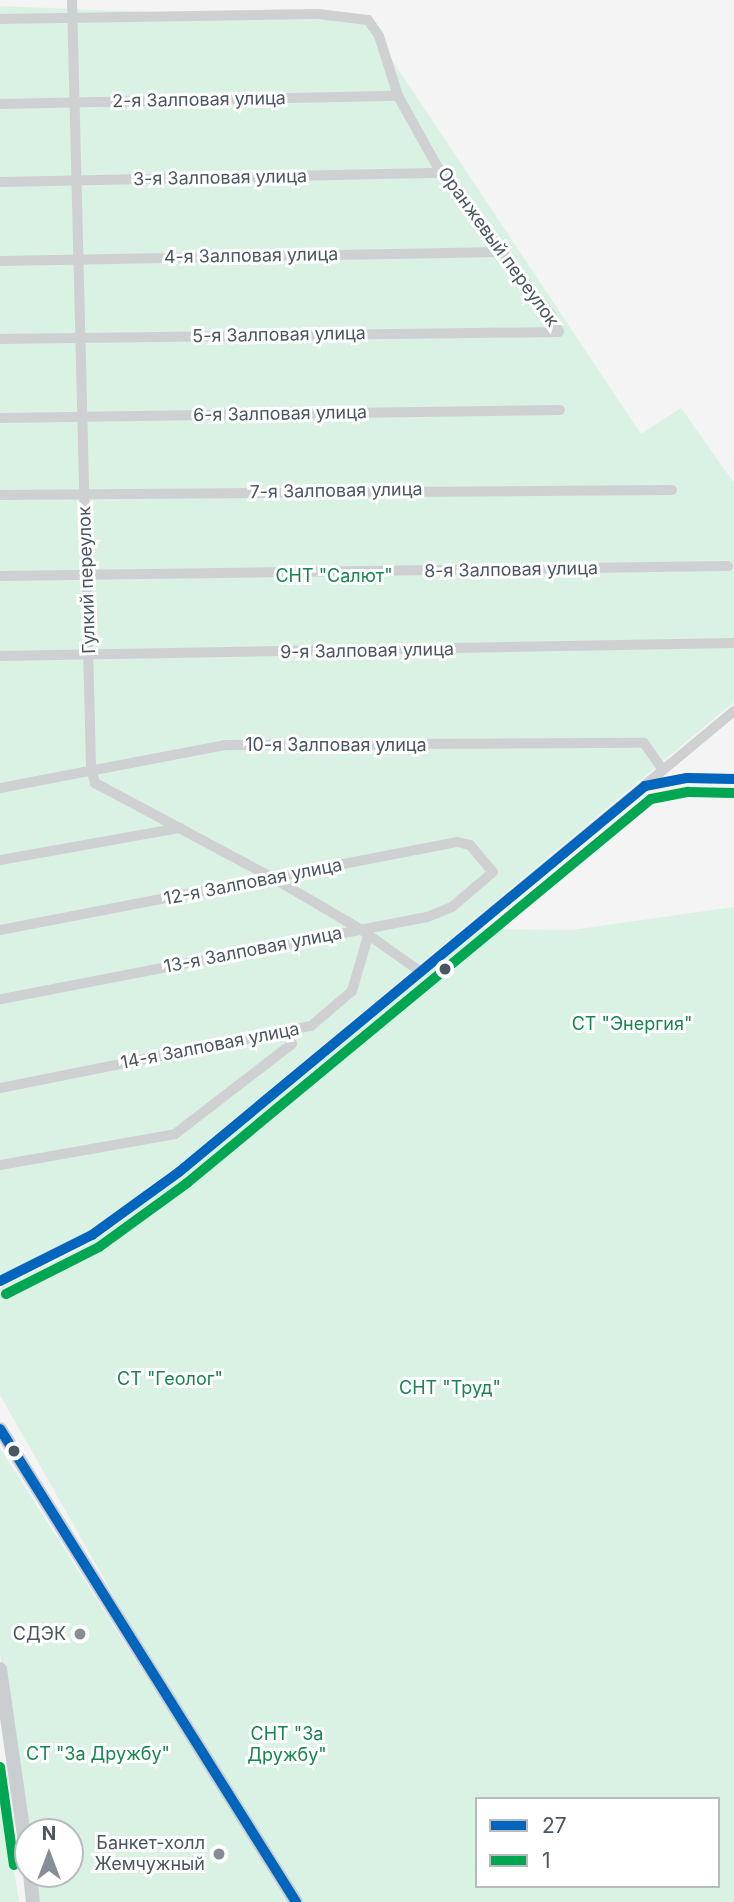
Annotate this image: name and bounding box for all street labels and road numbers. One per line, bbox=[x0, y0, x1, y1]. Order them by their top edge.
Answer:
street label: 2-я Залповая улица bbox=[112, 88, 286, 112]
street label: Оранжевый переулок bbox=[433, 163, 563, 331]
street label: 3-я Залповая улица bbox=[133, 166, 307, 190]
street label: 4-я Залповая улица bbox=[164, 244, 338, 268]
street label: 5-я Залповая улица bbox=[192, 323, 366, 347]
street label: 6-я Залповая улица bbox=[193, 402, 367, 426]
street label: 7-я Залповая улица bbox=[249, 479, 423, 503]
street label: Гулкий переулок bbox=[74, 506, 100, 654]
street label: 8-я Залповая улица bbox=[424, 558, 598, 582]
street label: 9-я Залповая улица bbox=[280, 639, 454, 663]
street label: 10-я Залповая улица bbox=[245, 734, 427, 756]
street label: 12-я Залповая улица bbox=[162, 854, 344, 910]
street label: 13-я Залповая улица bbox=[162, 922, 344, 978]
street label: 14-я Залповая улица bbox=[119, 1018, 301, 1074]

